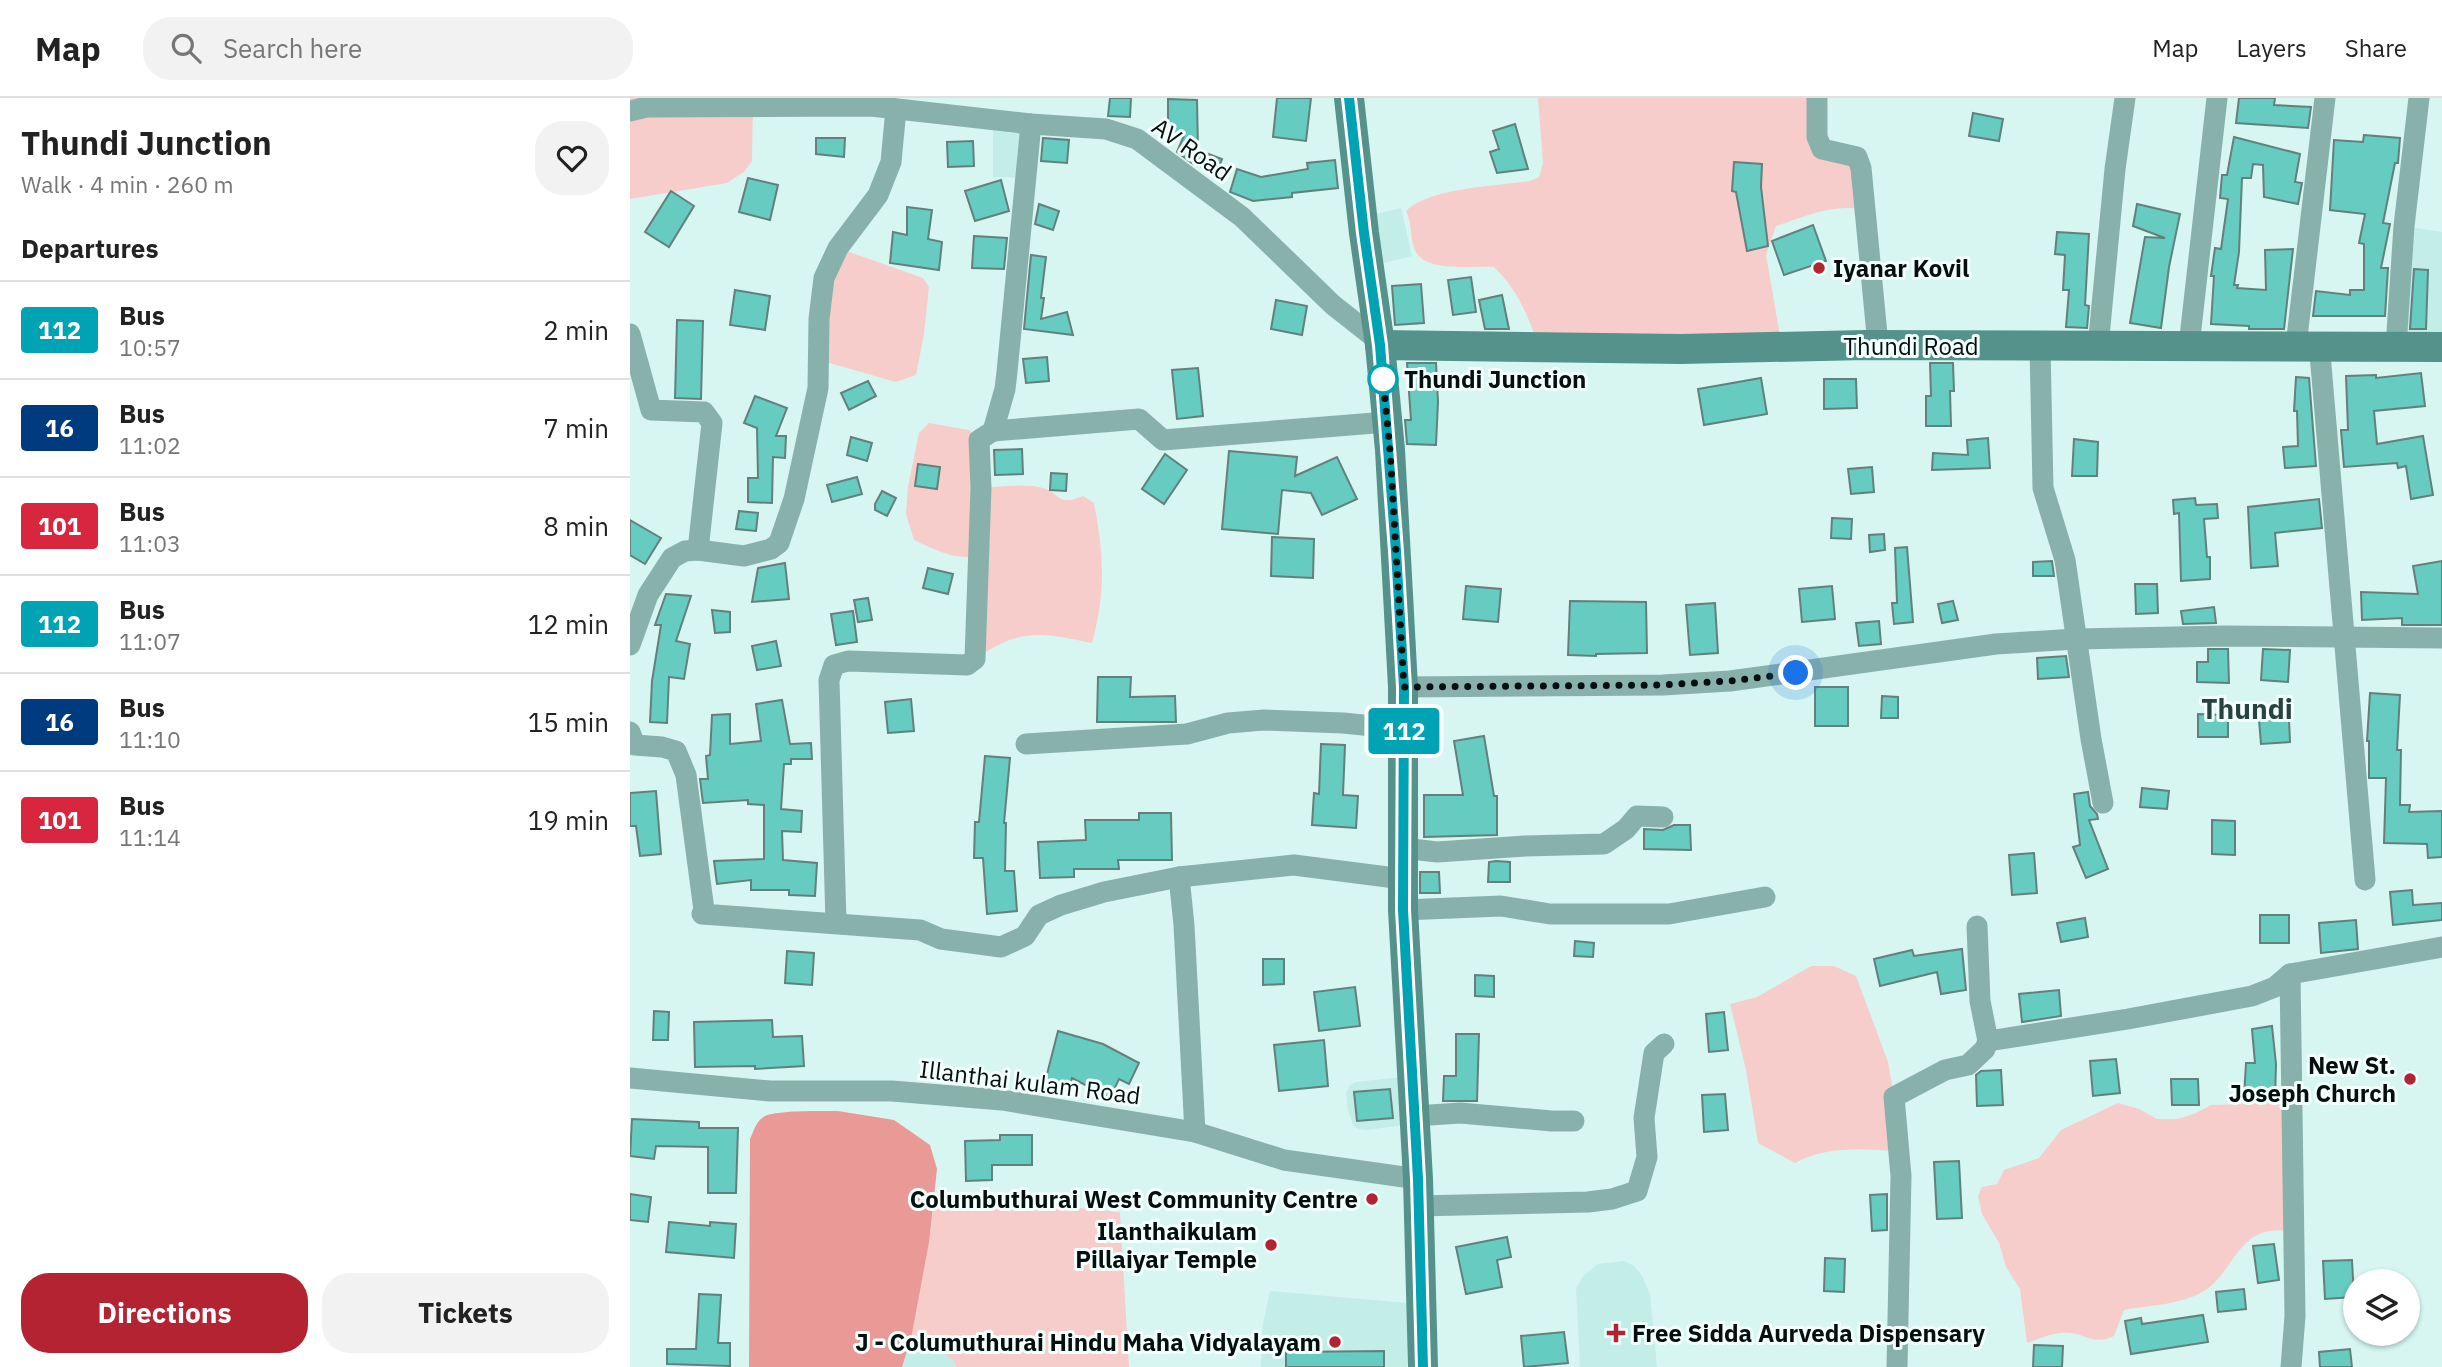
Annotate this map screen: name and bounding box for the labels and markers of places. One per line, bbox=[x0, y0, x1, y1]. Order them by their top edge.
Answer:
place label: Iyanar Kovil bbox=[1833, 252, 1969, 284]
marker: Iyanar Kovil bbox=[1811, 260, 1827, 276]
place label: Thundi Junction bbox=[1404, 363, 1586, 395]
marker: Thundi Junction bbox=[1368, 364, 1398, 394]
place label: New St. Joseph Church bbox=[2228, 1049, 2396, 1109]
marker: New St. Joseph Church bbox=[2402, 1071, 2418, 1087]
place label: Columbuthurai West Community Centre bbox=[910, 1183, 1358, 1215]
marker: Columbuthurai West Community Centre bbox=[1364, 1191, 1380, 1207]
place label: Ilanthaikulam Pillaiyar Temple bbox=[1075, 1215, 1257, 1275]
marker: Ilanthaikulam Pillaiyar Temple bbox=[1263, 1237, 1279, 1253]
place label: Free Sidda Aurveda Dispensary bbox=[1632, 1317, 1985, 1349]
marker: Free Sidda Aurveda Dispensary bbox=[1606, 1323, 1626, 1343]
place label: J - Columuthurai Hindu Maha Vidyalayam bbox=[855, 1326, 1321, 1358]
marker: J - Columuthurai Hindu Maha Vidyalayam bbox=[1327, 1334, 1343, 1350]

